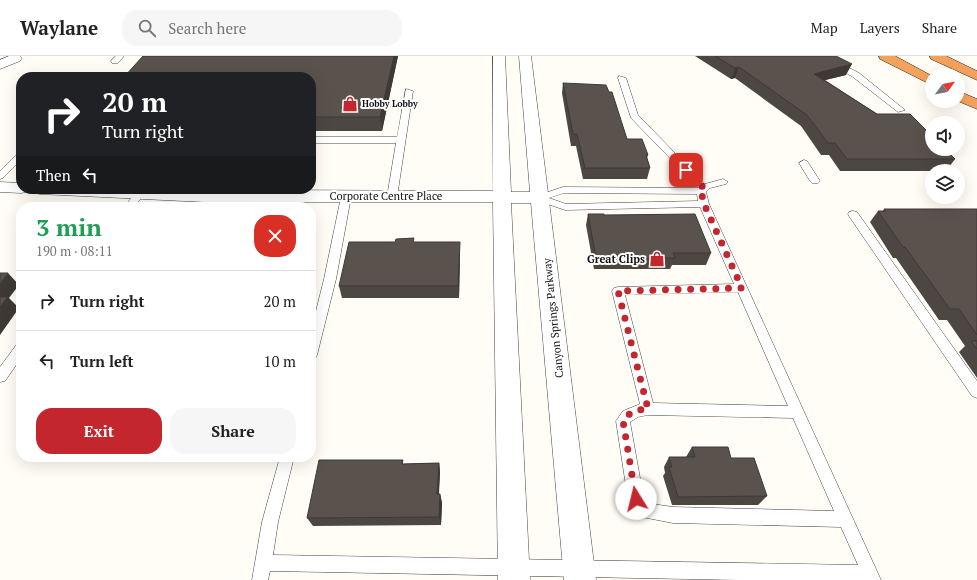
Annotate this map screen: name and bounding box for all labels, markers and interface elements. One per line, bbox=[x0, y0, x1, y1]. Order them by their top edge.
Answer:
search box bbox=[122, 10, 402, 46]
text: Waylane bbox=[20, 15, 98, 40]
icon: search bbox=[136, 17, 158, 39]
text: Search here bbox=[168, 18, 246, 38]
text: Map bbox=[811, 18, 838, 37]
text: Layers bbox=[860, 18, 900, 37]
text: Share bbox=[922, 18, 957, 37]
north arrow bbox=[925, 68, 965, 108]
map controls bbox=[925, 68, 965, 204]
text: 20 m bbox=[102, 83, 167, 120]
icon: right bbox=[36, 88, 88, 140]
shop icon: Hobby Lobby bbox=[341, 95, 359, 113]
place label: Hobby Lobby bbox=[362, 98, 418, 110]
button: sound bbox=[925, 116, 965, 156]
text: Turn right bbox=[102, 119, 184, 143]
pin bbox=[669, 153, 703, 187]
icon: arrive bbox=[675, 159, 697, 181]
icon: left bbox=[79, 164, 101, 186]
button: layers bbox=[925, 164, 965, 204]
text: Then bbox=[36, 165, 71, 185]
street label: Corporate Centre Place bbox=[330, 189, 443, 203]
text: 3 min bbox=[36, 211, 102, 243]
button: close bbox=[254, 215, 296, 257]
text: 190 m · 08:11 bbox=[36, 242, 113, 260]
shop icon: Great Clips bbox=[648, 250, 666, 268]
place label: Great Clips bbox=[587, 252, 645, 266]
street label: Canyon Springs Parkway bbox=[540, 257, 566, 379]
icon: right bbox=[36, 290, 58, 312]
text: Turn right bbox=[70, 291, 145, 311]
text: 20 m bbox=[263, 291, 296, 311]
icon: left bbox=[36, 350, 58, 372]
text: Turn left bbox=[70, 351, 134, 371]
text: 10 m bbox=[263, 351, 296, 371]
button: Exit bbox=[36, 408, 162, 454]
button: Share bbox=[170, 408, 296, 454]
position arrow bbox=[615, 478, 657, 520]

